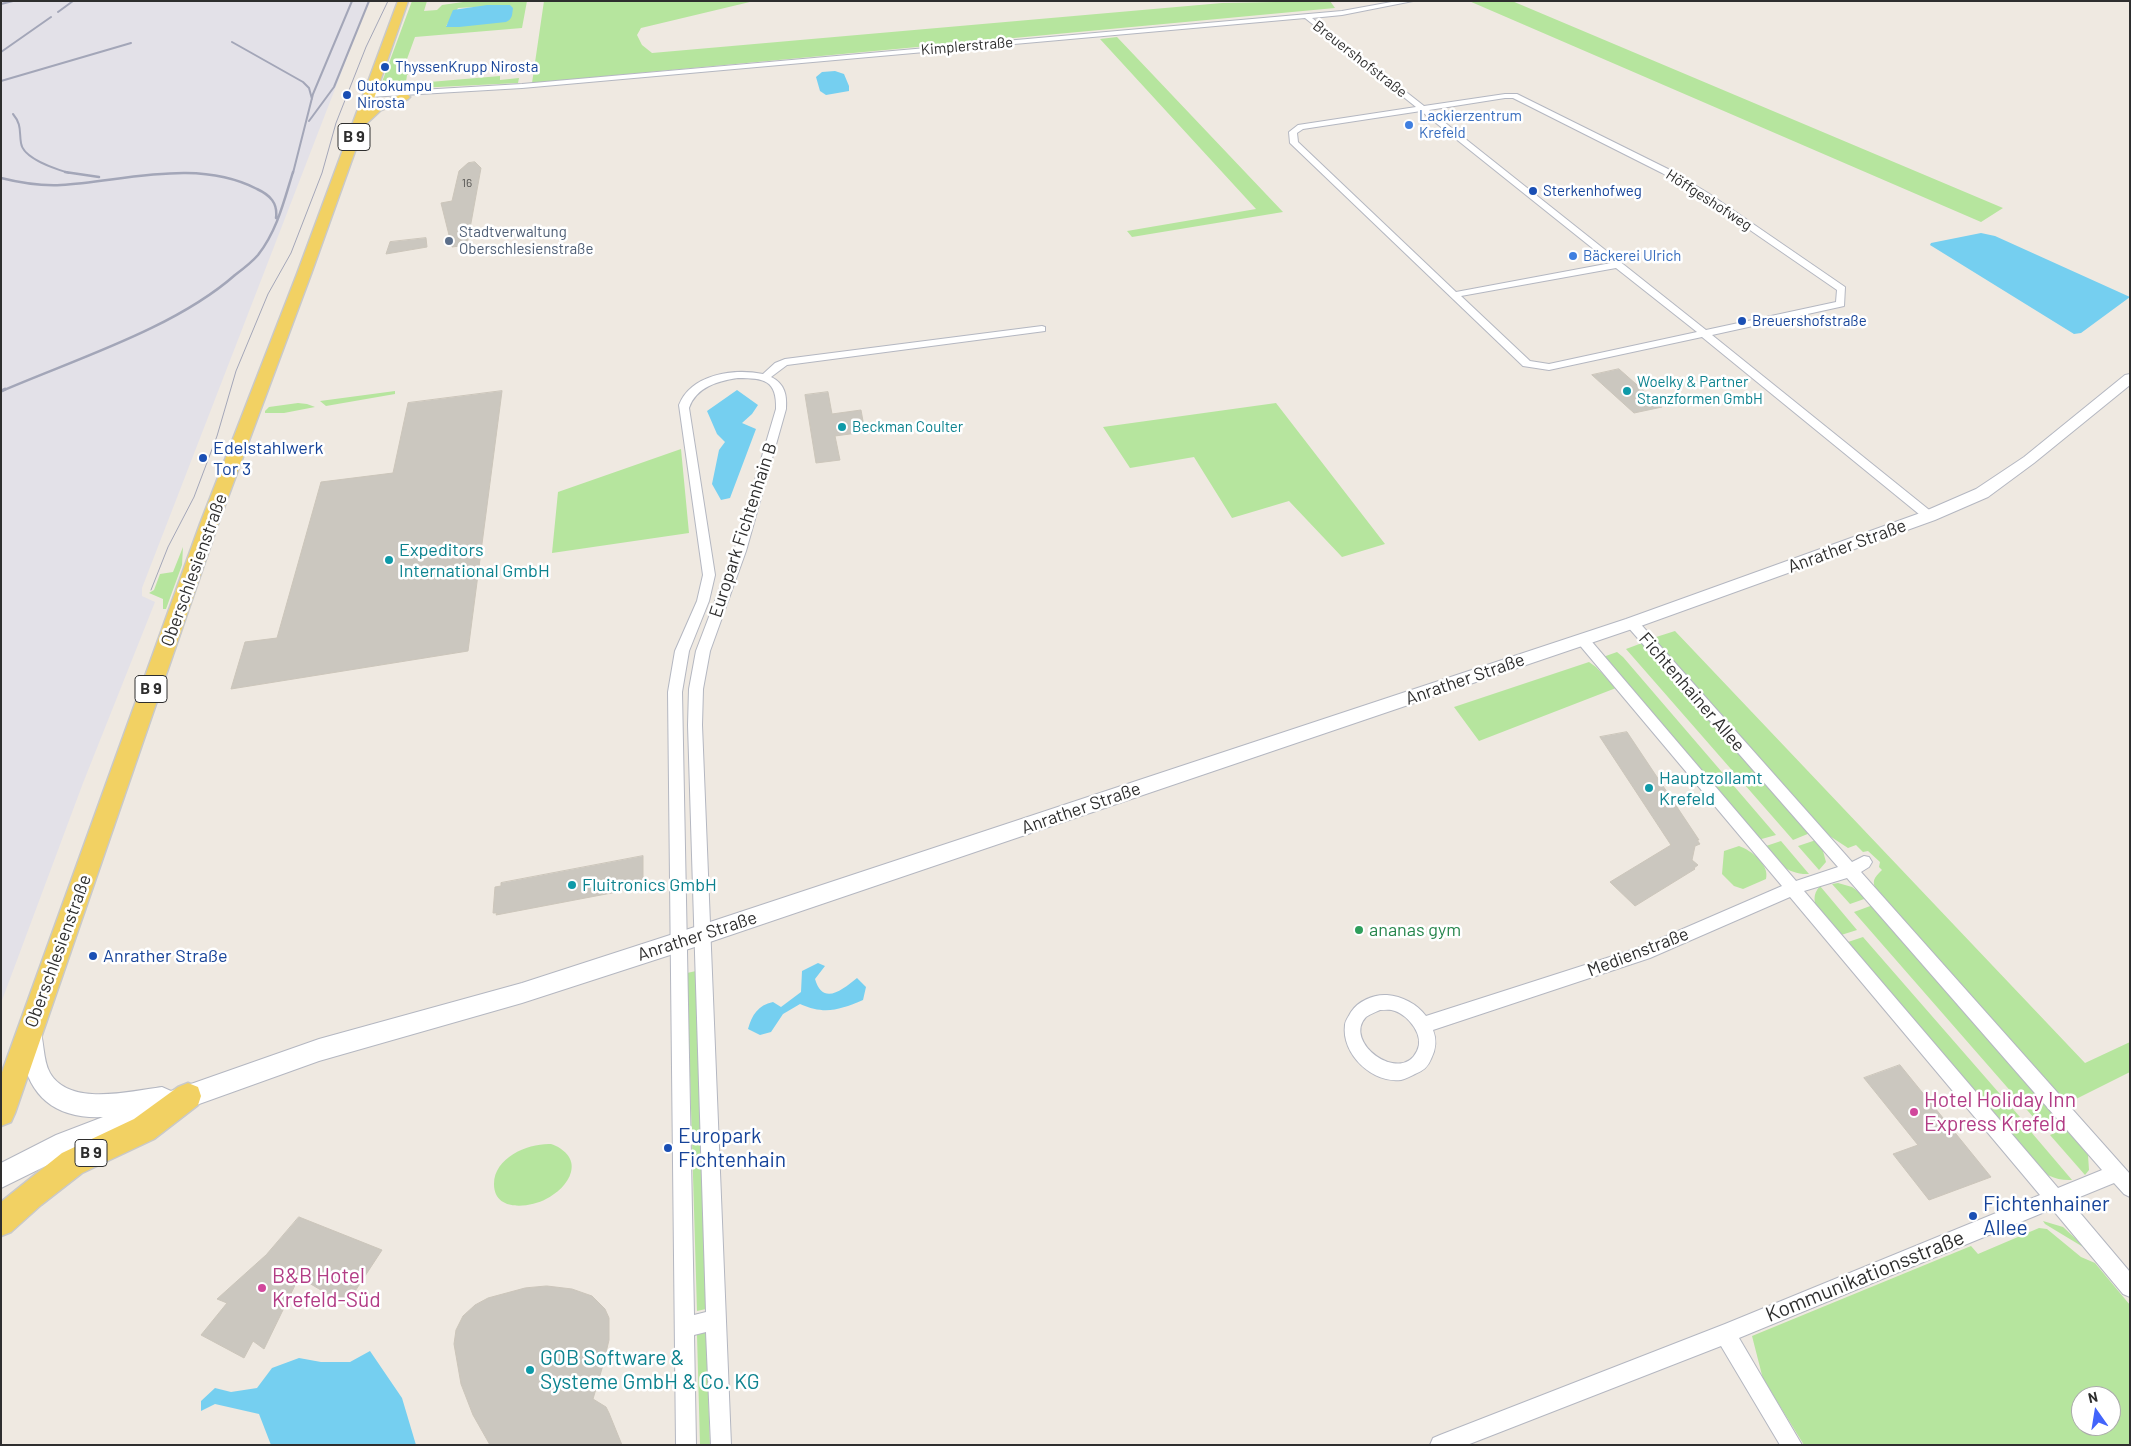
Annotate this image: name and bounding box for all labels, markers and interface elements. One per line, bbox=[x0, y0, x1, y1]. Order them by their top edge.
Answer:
street label: Breuershofstraße bbox=[1309, 17, 1411, 101]
street label: Kimplerstraße bbox=[920, 33, 1014, 59]
place label: ThyssenKrupp Nirosta bbox=[395, 58, 538, 76]
marker: ThyssenKrupp Nirosta bbox=[379, 61, 391, 73]
place label: Outokumpu Nirosta bbox=[357, 77, 432, 112]
marker: Outokumpu Nirosta bbox=[341, 89, 353, 101]
place label: Lackierzentrum Krefeld bbox=[1419, 107, 1522, 142]
marker: Lackierzentrum Krefeld bbox=[1403, 119, 1415, 131]
road number: B 9 bbox=[338, 124, 370, 150]
street label: Höffgeshofweg bbox=[1663, 166, 1755, 234]
house number: 16 bbox=[462, 176, 472, 190]
place label: Sterkenhofweg bbox=[1543, 182, 1642, 200]
marker: Sterkenhofweg bbox=[1527, 185, 1539, 197]
place label: Stadtverwaltung Oberschlesienstraße bbox=[459, 223, 593, 258]
marker: Stadtverwaltung Oberschlesienstraße bbox=[443, 235, 455, 247]
place label: Bäckerei Ulrich bbox=[1583, 247, 1681, 265]
marker: Bäckerei Ulrich bbox=[1567, 250, 1579, 262]
place label: Breuershofstraße bbox=[1752, 312, 1867, 330]
marker: Breuershofstraße bbox=[1736, 315, 1748, 327]
place label: Woelky & Partner Stanzformen GmbH bbox=[1637, 373, 1763, 408]
marker: Woelky & Partner Stanzformen GmbH bbox=[1621, 385, 1633, 397]
place label: Beckman Coulter bbox=[852, 418, 963, 436]
marker: Beckman Coulter bbox=[836, 421, 848, 433]
place label: Edelstahlwerk Tor 3 bbox=[213, 437, 324, 479]
street label: Europark Fichtenhain B bbox=[705, 440, 781, 620]
marker: Edelstahlwerk Tor 3 bbox=[197, 452, 209, 464]
street label: Oberschlesienstraße bbox=[156, 490, 232, 650]
street label: Anrather Straße bbox=[1785, 515, 1909, 577]
place label: Expeditors International GmbH bbox=[399, 539, 550, 582]
marker: Expeditors International GmbH bbox=[383, 554, 395, 566]
street label: Fichtenhainer Allee bbox=[1634, 628, 1750, 756]
street label: Anrather Straße bbox=[1403, 649, 1527, 709]
road number: B 9 bbox=[135, 676, 167, 702]
place label: Hauptzollamt Krefeld bbox=[1659, 767, 1763, 810]
street label: Anrather Straße bbox=[1019, 778, 1143, 838]
marker: Hauptzollamt Krefeld bbox=[1643, 782, 1655, 794]
street label: Oberschlesienstraße bbox=[20, 871, 96, 1031]
place label: Fluitronics GmbH bbox=[582, 874, 717, 896]
marker: Fluitronics GmbH bbox=[566, 879, 578, 891]
street label: Anrather Straße bbox=[634, 906, 760, 966]
place label: ananas gym bbox=[1369, 919, 1461, 941]
street label: Medienstraße bbox=[1584, 923, 1692, 981]
marker: ananas gym bbox=[1353, 924, 1365, 936]
place label: Anrather Straße bbox=[103, 945, 228, 967]
marker: Anrather Straße bbox=[87, 950, 99, 962]
place label: Hotel Holiday Inn Express Krefeld bbox=[1924, 1087, 2076, 1137]
marker: Hotel Holiday Inn Express Krefeld bbox=[1908, 1106, 1920, 1118]
place label: Europark Fichtenhain bbox=[678, 1123, 786, 1173]
road number: B 9 bbox=[75, 1140, 107, 1166]
marker: Europark Fichtenhain bbox=[662, 1142, 674, 1154]
place label: Fichtenhainer Allee bbox=[1983, 1191, 2110, 1241]
marker: Fichtenhainer Allee bbox=[1967, 1210, 1979, 1222]
street label: Kommunikationsstraße bbox=[1762, 1225, 1968, 1327]
place label: B&B Hotel Krefeld-Süd bbox=[272, 1263, 381, 1313]
marker: B&B Hotel Krefeld-Süd bbox=[256, 1282, 268, 1294]
place label: GOB Software & Systeme GmbH & Co. KG bbox=[540, 1345, 760, 1395]
marker: GOB Software & Systeme GmbH & Co. KG bbox=[524, 1364, 536, 1376]
north arrow bbox=[2071, 1386, 2121, 1436]
text: N bbox=[2086, 1388, 2099, 1406]

